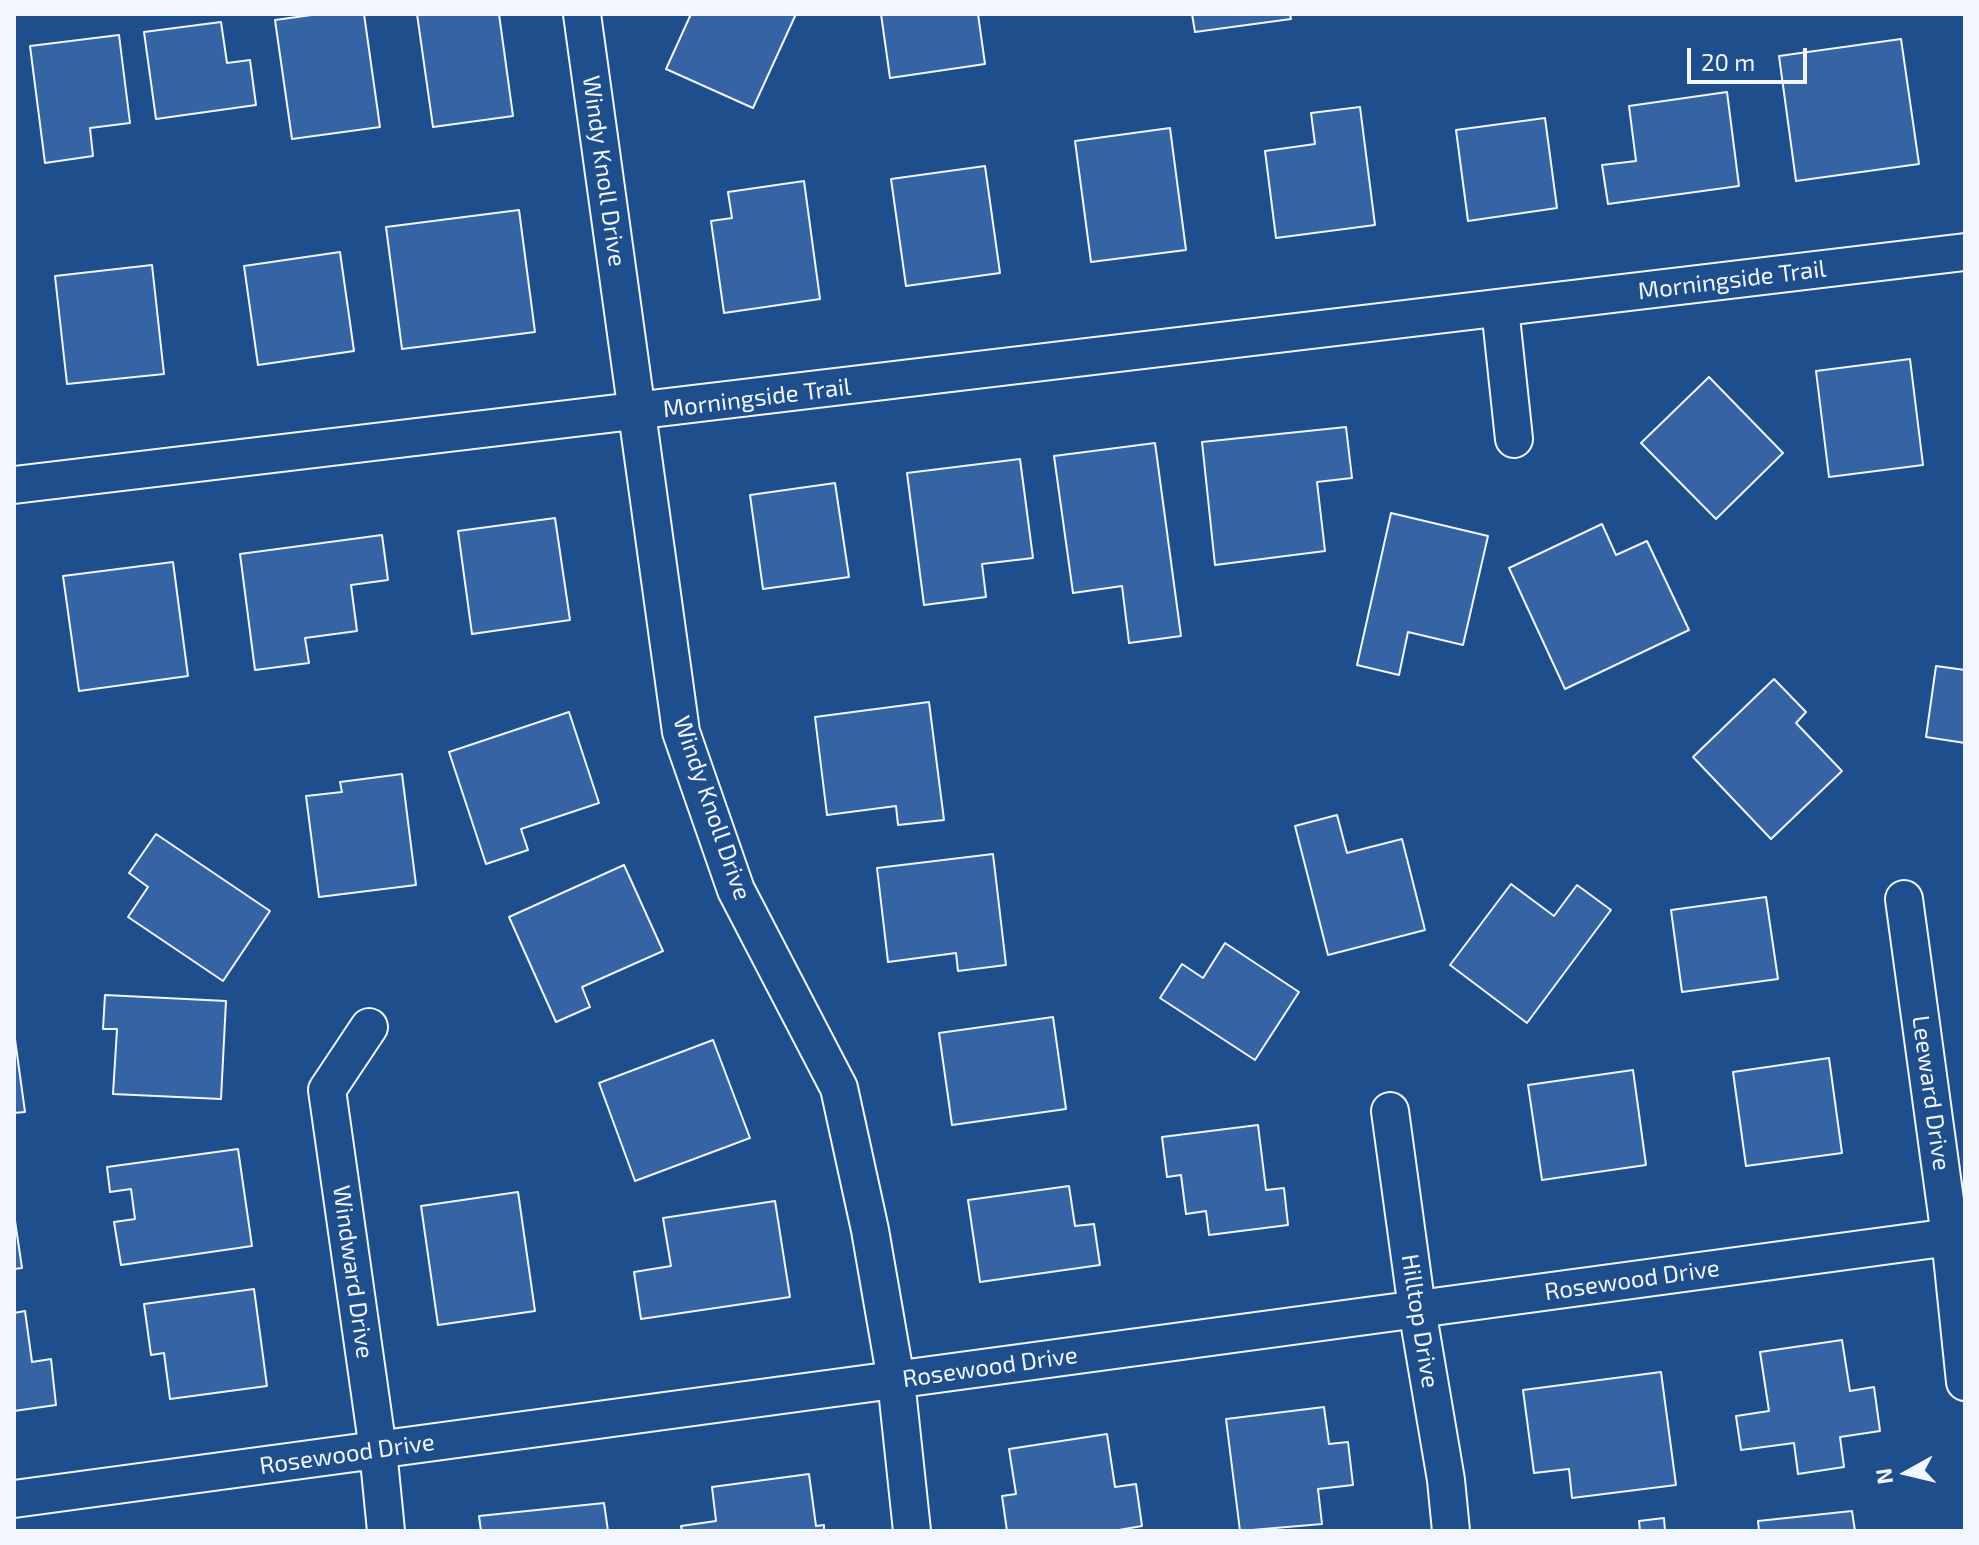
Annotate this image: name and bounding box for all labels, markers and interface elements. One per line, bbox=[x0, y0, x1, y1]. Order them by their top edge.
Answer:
scale bar bbox=[1691, 32, 1811, 82]
text: 20 m bbox=[1701, 47, 1755, 76]
street label: Windy Knoll Drive bbox=[576, 74, 632, 268]
street label: Morningside Trail bbox=[1636, 254, 1828, 306]
street label: Morningside Trail bbox=[661, 372, 853, 424]
street label: Windy Knoll Drive bbox=[667, 712, 757, 904]
street label: Leeward Drive bbox=[1906, 1014, 1956, 1172]
street label: Windward Drive bbox=[327, 1183, 379, 1361]
street label: Hilltop Drive bbox=[1395, 1252, 1445, 1390]
street label: Rosewood Drive bbox=[1543, 1253, 1721, 1307]
street label: Rosewood Drive bbox=[901, 1340, 1079, 1394]
street label: Rosewood Drive bbox=[258, 1427, 436, 1481]
north arrow bbox=[1867, 1433, 1947, 1513]
text: N bbox=[1869, 1467, 1897, 1486]

